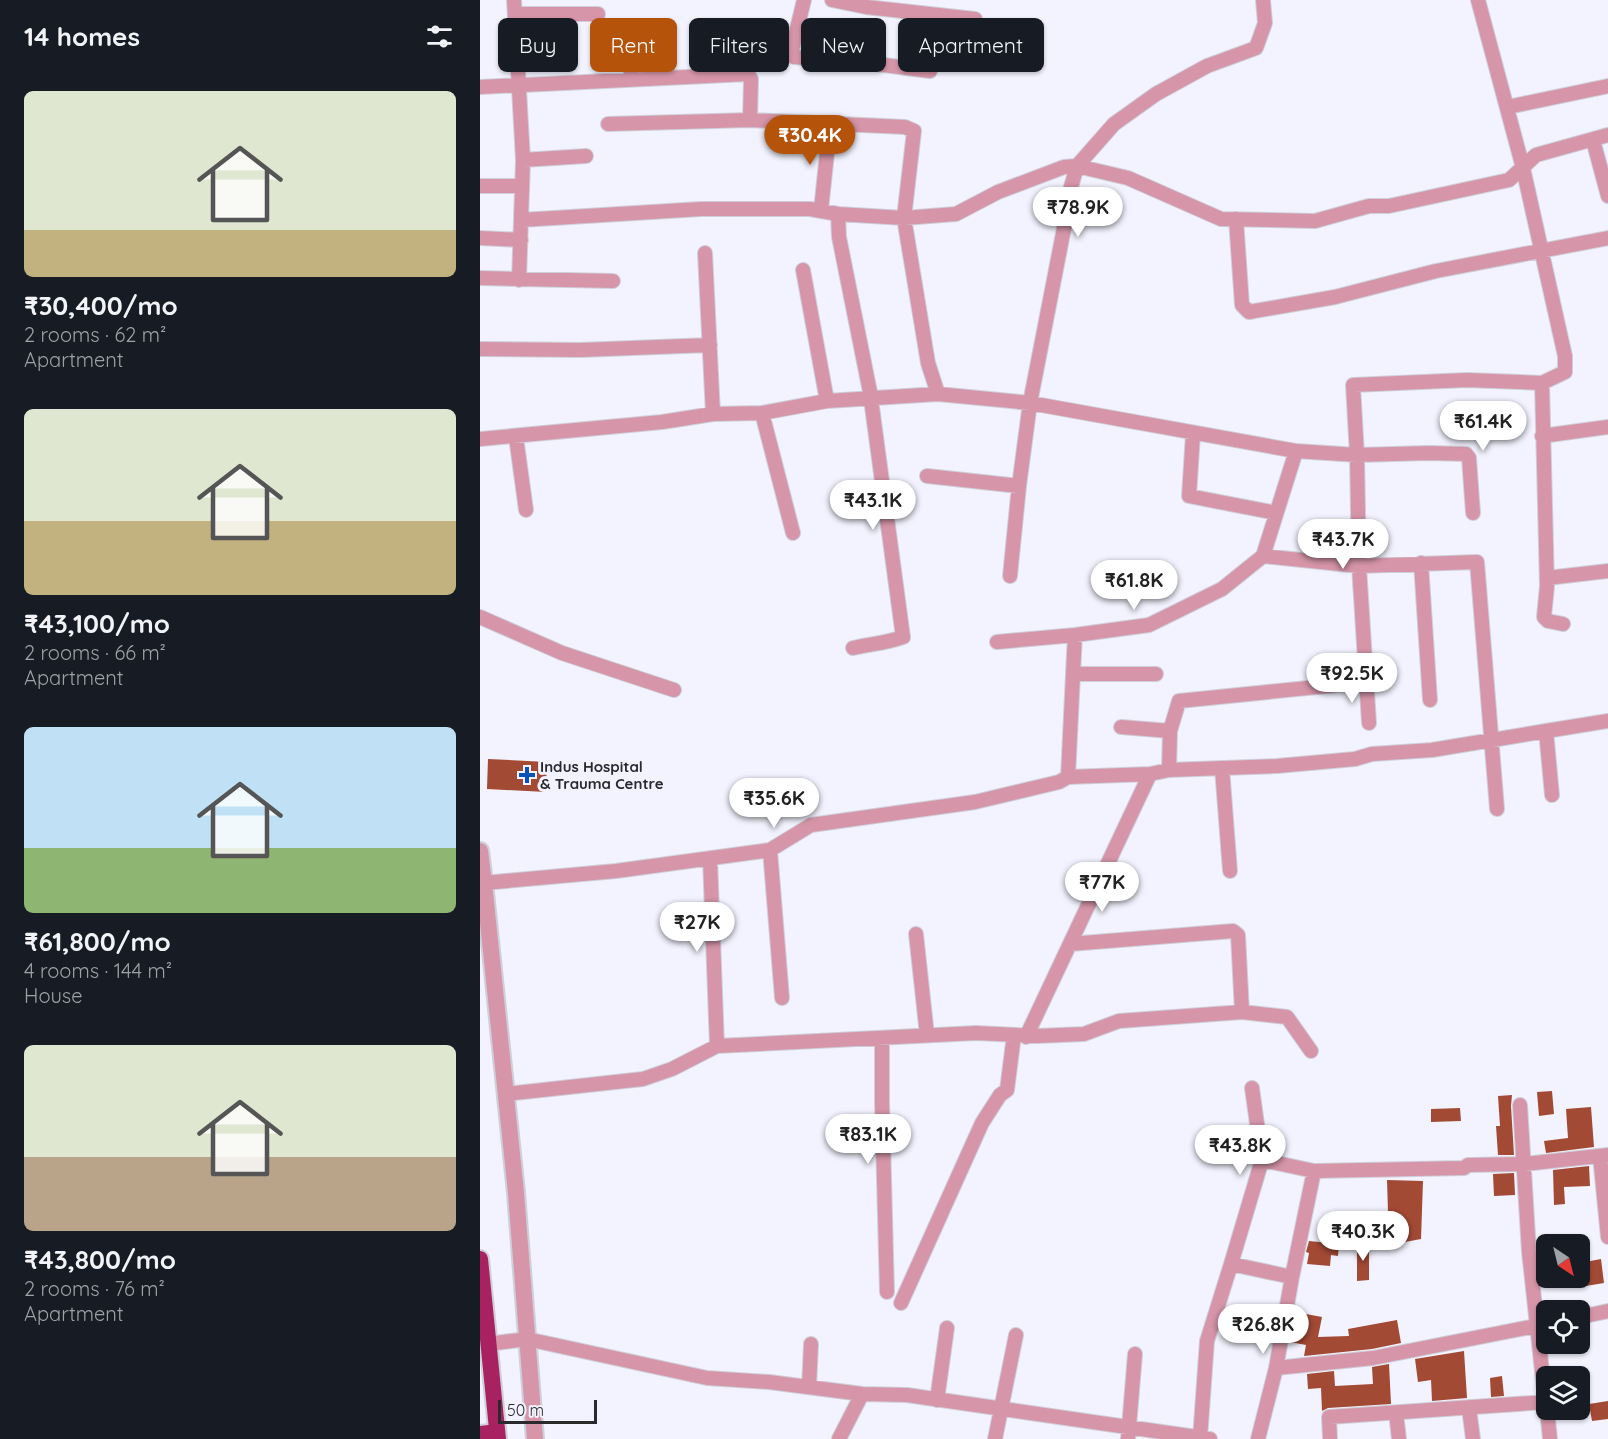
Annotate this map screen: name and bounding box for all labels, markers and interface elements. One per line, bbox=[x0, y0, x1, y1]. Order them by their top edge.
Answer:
chip: Buy bbox=[498, 18, 578, 72]
chip: Rent bbox=[590, 18, 677, 72]
chip: Filters bbox=[689, 18, 789, 72]
chip: New bbox=[801, 18, 886, 72]
chip: Apartment bbox=[898, 18, 1044, 72]
text: 14 homes bbox=[24, 20, 140, 53]
icon: filters bbox=[423, 20, 456, 53]
pin: ₹30.4K bbox=[761, 115, 859, 166]
text: ₹30.4K bbox=[778, 122, 842, 147]
icon: home bbox=[186, 130, 294, 238]
pin: ₹78.9K bbox=[1029, 187, 1127, 238]
text: ₹78.9K bbox=[1047, 194, 1109, 219]
text: ₹30,400/mo bbox=[24, 289, 178, 322]
text: 2 rooms · 62 m² bbox=[24, 322, 166, 347]
text: Apartment bbox=[24, 347, 124, 372]
pin: ₹61.4K bbox=[1434, 401, 1532, 452]
text: ₹61.4K bbox=[1454, 408, 1512, 433]
icon: home bbox=[186, 448, 294, 556]
pin: ₹43.1K bbox=[824, 480, 922, 531]
text: ₹43.1K bbox=[844, 487, 902, 512]
pin: ₹43.7K bbox=[1294, 519, 1392, 570]
text: ₹43.7K bbox=[1312, 526, 1374, 551]
pin: ₹61.8K bbox=[1085, 560, 1183, 611]
text: ₹61.8K bbox=[1105, 567, 1163, 592]
text: ₹43,100/mo bbox=[24, 607, 170, 640]
text: 2 rooms · 66 m² bbox=[24, 640, 166, 665]
pin: ₹92.5K bbox=[1303, 653, 1401, 704]
text: ₹92.5K bbox=[1320, 660, 1384, 685]
text: Apartment bbox=[24, 665, 124, 690]
place label: Indus Hospital & Trauma Centre bbox=[540, 757, 664, 793]
icon: home bbox=[186, 766, 294, 874]
marker: Indus Hospital & Trauma Centre bbox=[518, 766, 536, 784]
pin: ₹35.6K bbox=[725, 778, 823, 829]
text: ₹35.6K bbox=[743, 785, 805, 810]
pin: ₹77K bbox=[1066, 862, 1138, 913]
text: ₹77K bbox=[1079, 869, 1125, 894]
pin: ₹27K bbox=[661, 902, 733, 953]
text: ₹27K bbox=[674, 909, 720, 934]
text: ₹61,800/mo bbox=[24, 925, 171, 958]
text: 4 rooms · 144 m² bbox=[24, 958, 172, 983]
text: House bbox=[24, 983, 83, 1008]
icon: home bbox=[186, 1084, 294, 1192]
pin: ₹83.1K bbox=[819, 1114, 917, 1165]
text: ₹83.1K bbox=[839, 1121, 897, 1146]
pin: ₹43.8K bbox=[1191, 1125, 1289, 1176]
text: ₹43.8K bbox=[1209, 1132, 1271, 1157]
pin: ₹40.3K bbox=[1314, 1211, 1412, 1262]
text: ₹40.3K bbox=[1331, 1218, 1395, 1243]
north arrow bbox=[1536, 1234, 1590, 1288]
map controls bbox=[1536, 1234, 1590, 1420]
text: ₹43,800/mo bbox=[24, 1243, 176, 1276]
text: 2 rooms · 76 m² bbox=[24, 1276, 165, 1301]
button: locate bbox=[1536, 1300, 1590, 1354]
text: Apartment bbox=[24, 1301, 124, 1326]
pin: ₹26.8K bbox=[1214, 1304, 1312, 1355]
text: ₹26.8K bbox=[1232, 1311, 1294, 1336]
button: layers bbox=[1536, 1366, 1590, 1420]
scale bar bbox=[498, 1397, 597, 1424]
text: 50 m bbox=[507, 1400, 544, 1420]

